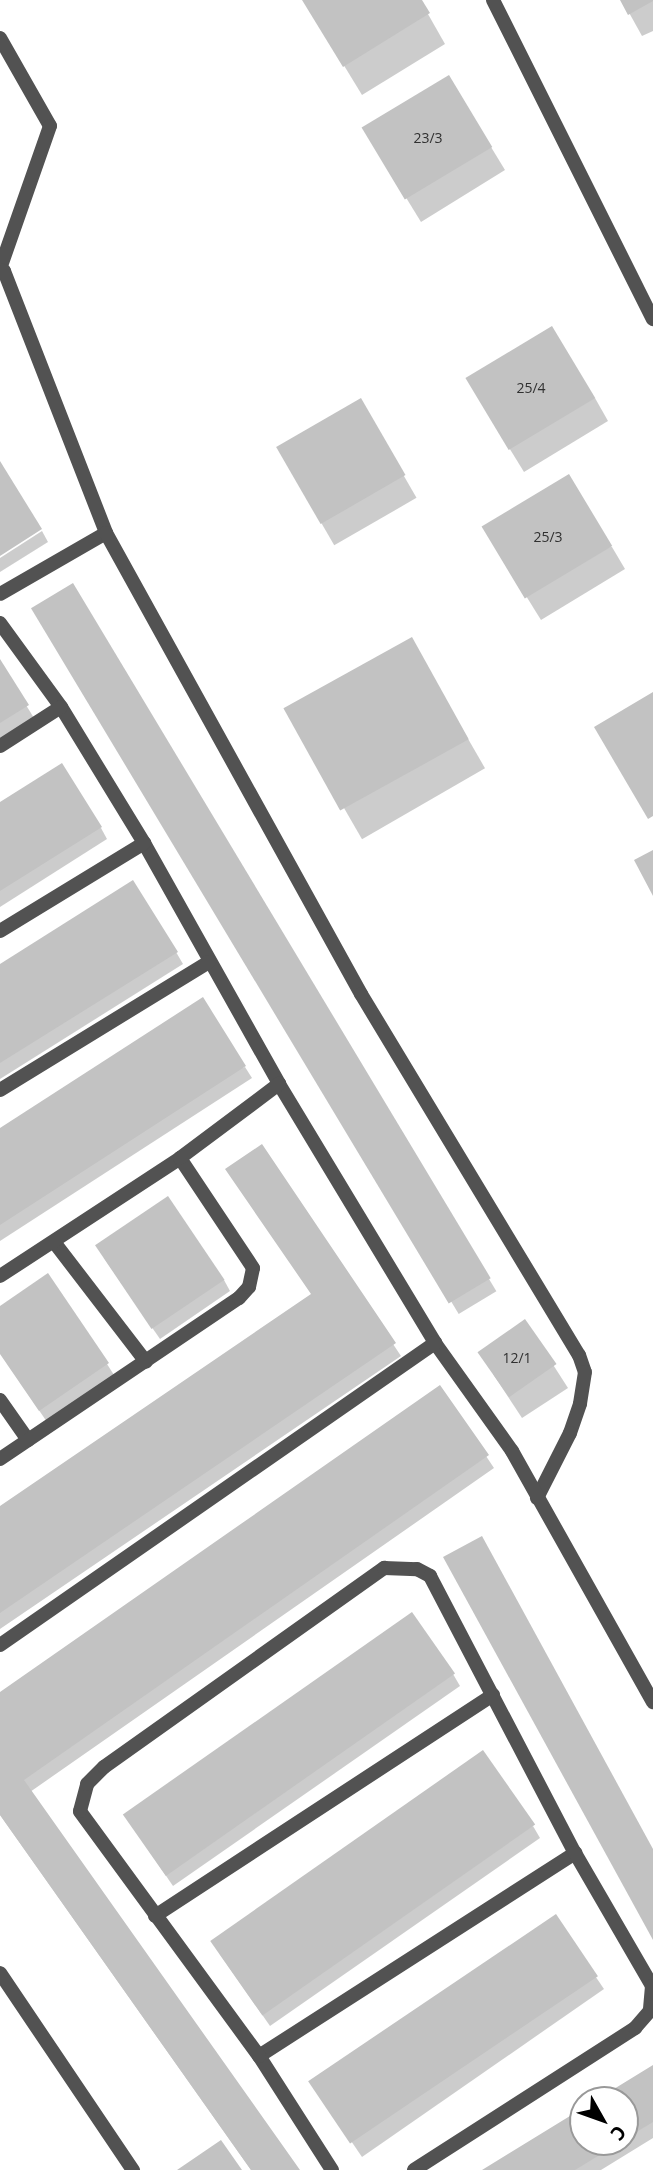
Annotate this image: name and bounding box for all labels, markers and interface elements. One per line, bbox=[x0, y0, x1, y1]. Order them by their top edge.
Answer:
house number: 23/3 bbox=[413, 130, 443, 146]
house number: 25/4 bbox=[516, 380, 546, 396]
house number: 25/3 bbox=[533, 529, 563, 545]
house number: 12/1 bbox=[502, 1350, 532, 1366]
north arrow bbox=[569, 2086, 639, 2156]
text: С bbox=[605, 2120, 632, 2146]

